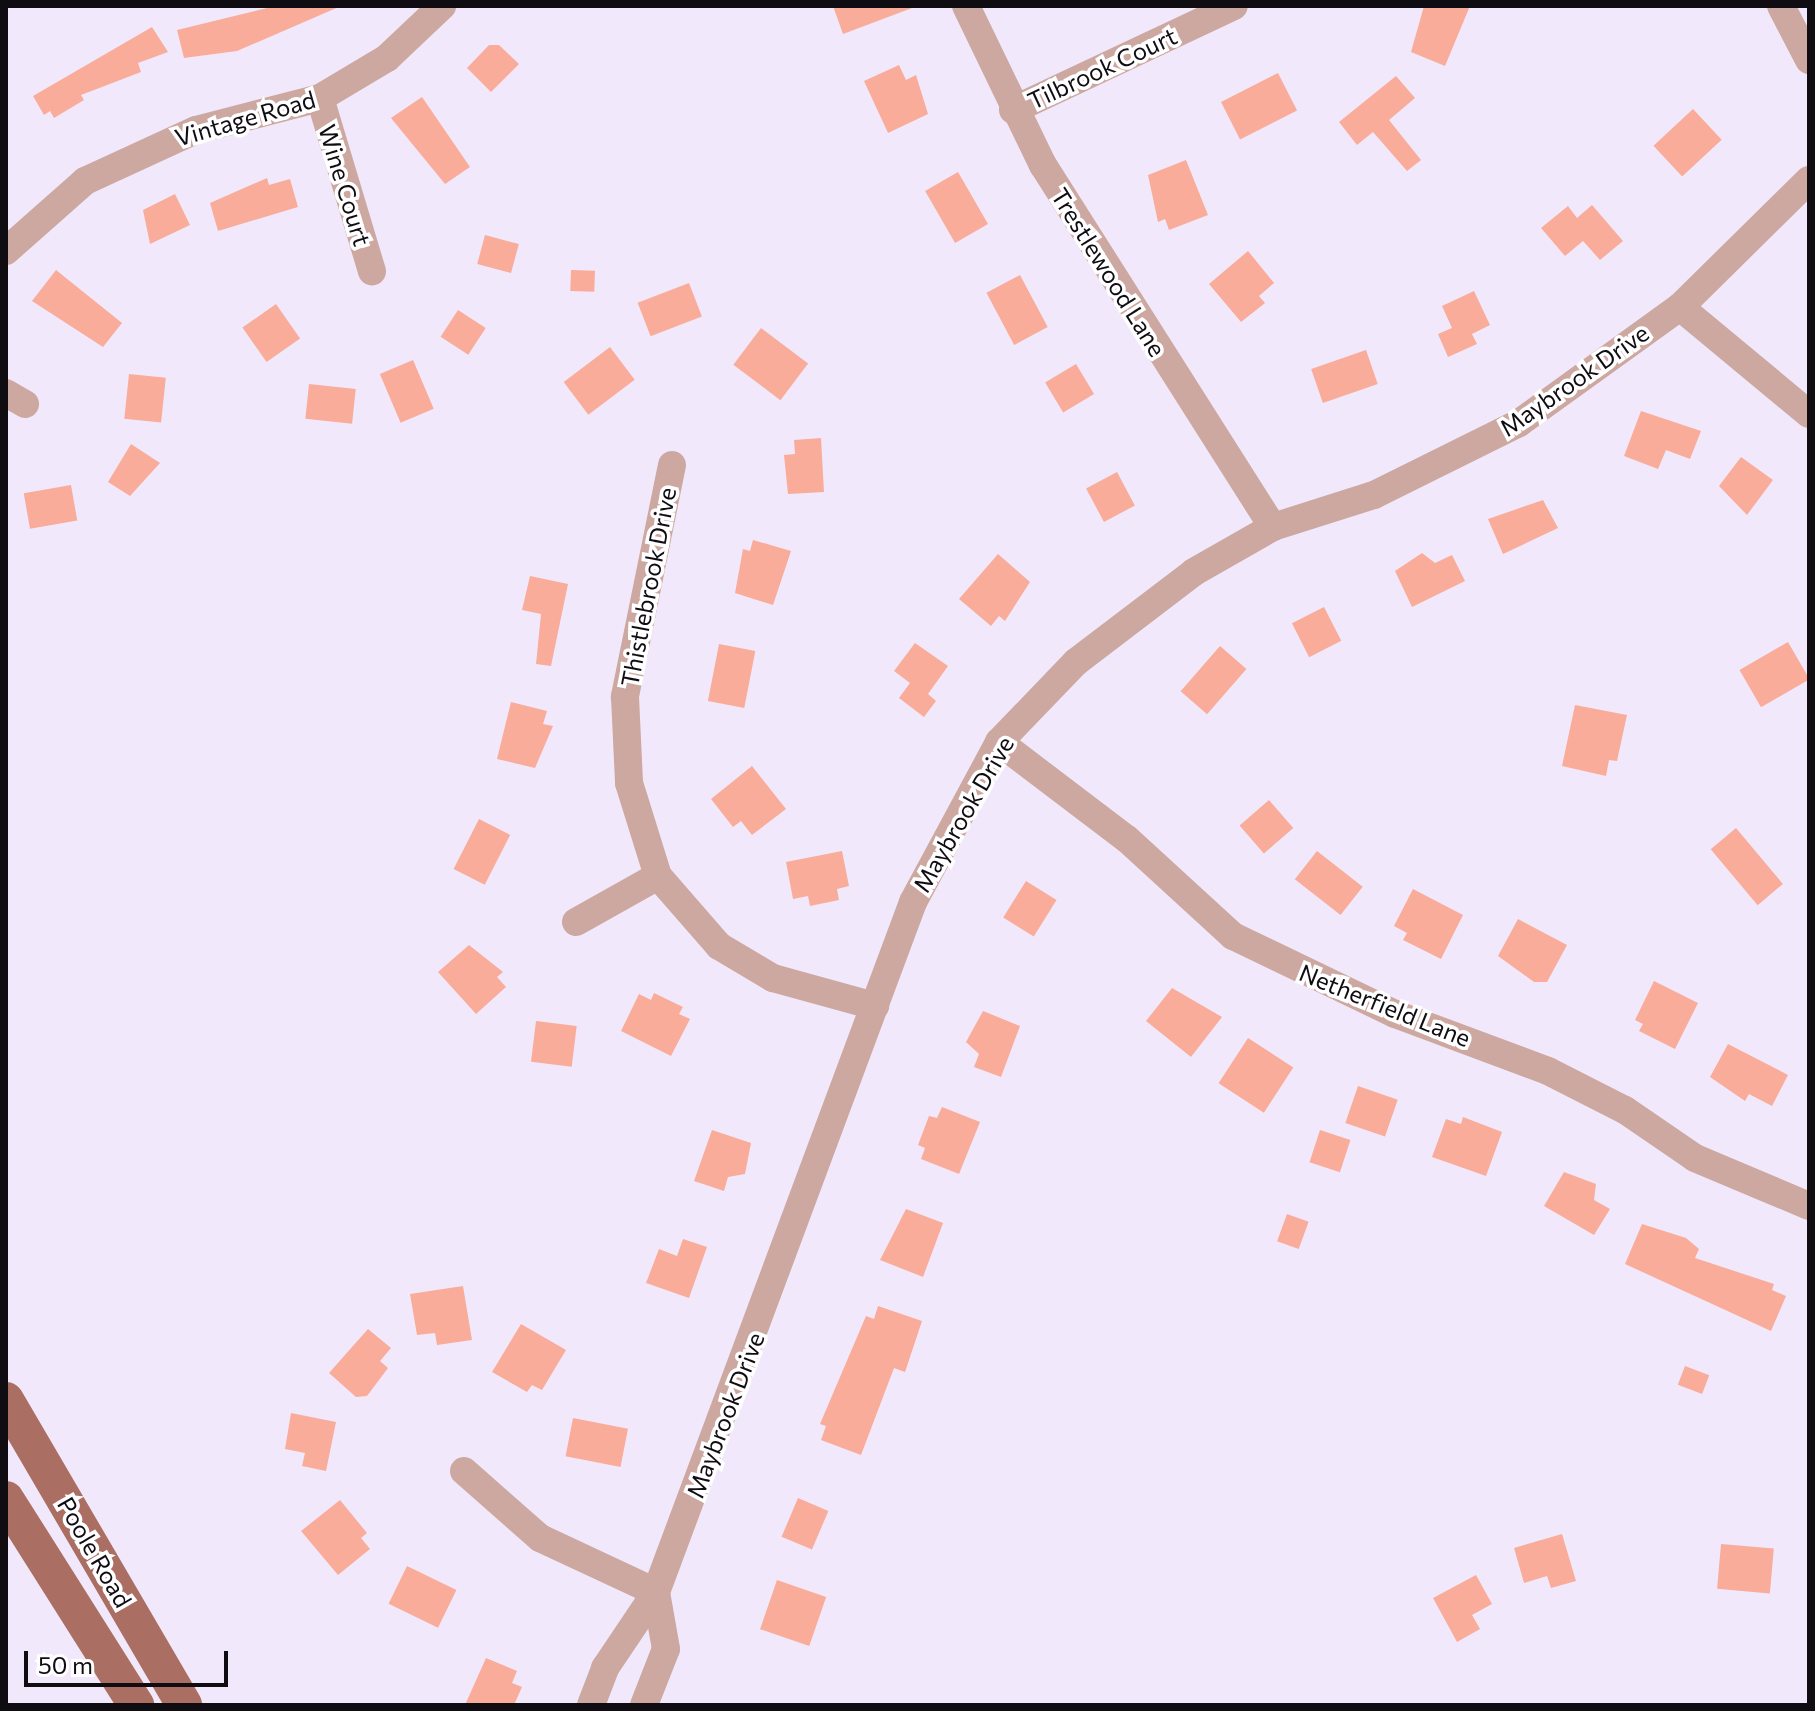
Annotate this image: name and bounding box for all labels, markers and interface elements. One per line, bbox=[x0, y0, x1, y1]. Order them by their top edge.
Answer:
street label: Tilbrook Court bbox=[1023, 21, 1181, 115]
street label: Vintage Road bbox=[171, 84, 319, 152]
street label: Wine Court bbox=[313, 121, 377, 249]
street label: Trestlewood Lane bbox=[1046, 183, 1172, 361]
street label: Maybrook Drive bbox=[1494, 318, 1654, 442]
street label: Thistlebrook Drive bbox=[615, 485, 681, 689]
street label: Maybrook Drive bbox=[907, 731, 1019, 897]
street label: Netherfield Lane bbox=[1295, 958, 1475, 1052]
street label: Maybrook Drive bbox=[680, 1328, 770, 1502]
street label: Poole Road bbox=[52, 1492, 138, 1612]
scale bar bbox=[28, 1635, 232, 1685]
text: 50 m bbox=[38, 1650, 93, 1679]

